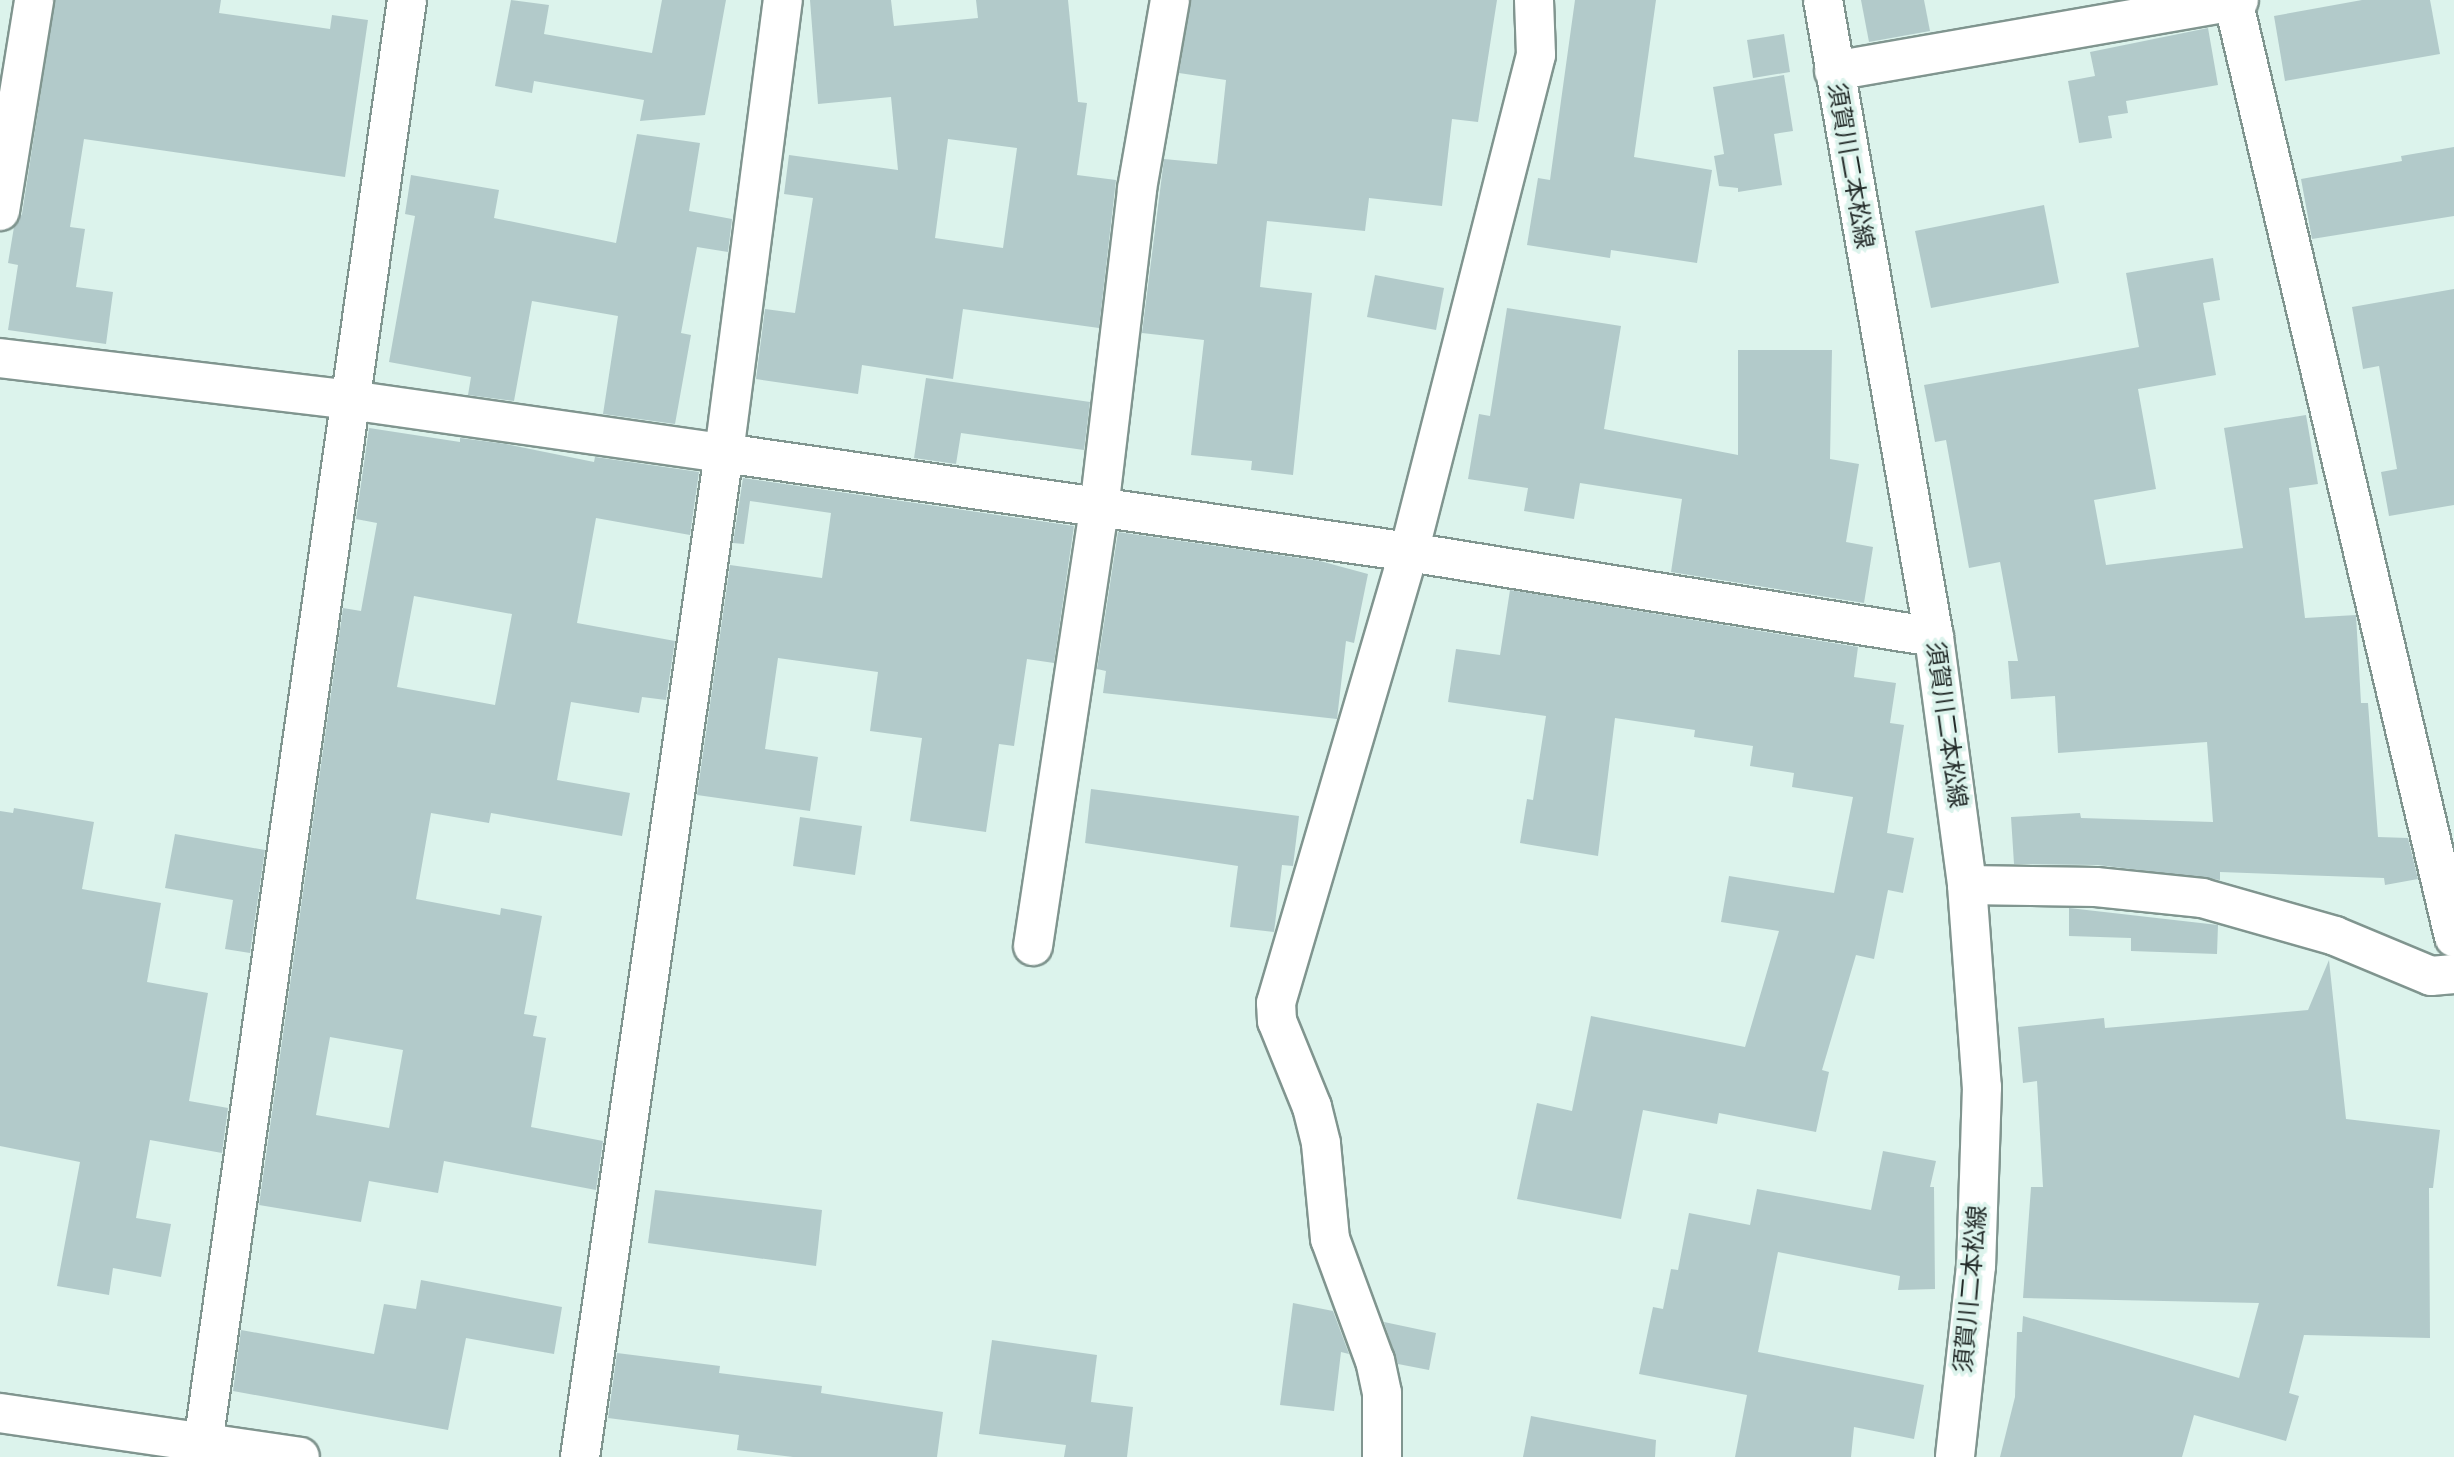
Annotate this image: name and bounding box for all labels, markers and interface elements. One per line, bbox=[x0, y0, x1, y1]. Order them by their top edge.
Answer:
street label: 須賀川二本松線 bbox=[1821, 81, 1879, 251]
street label: 須賀川二本松線 bbox=[1920, 640, 1972, 810]
street label: 須賀川二本松線 bbox=[1949, 1204, 1993, 1374]

